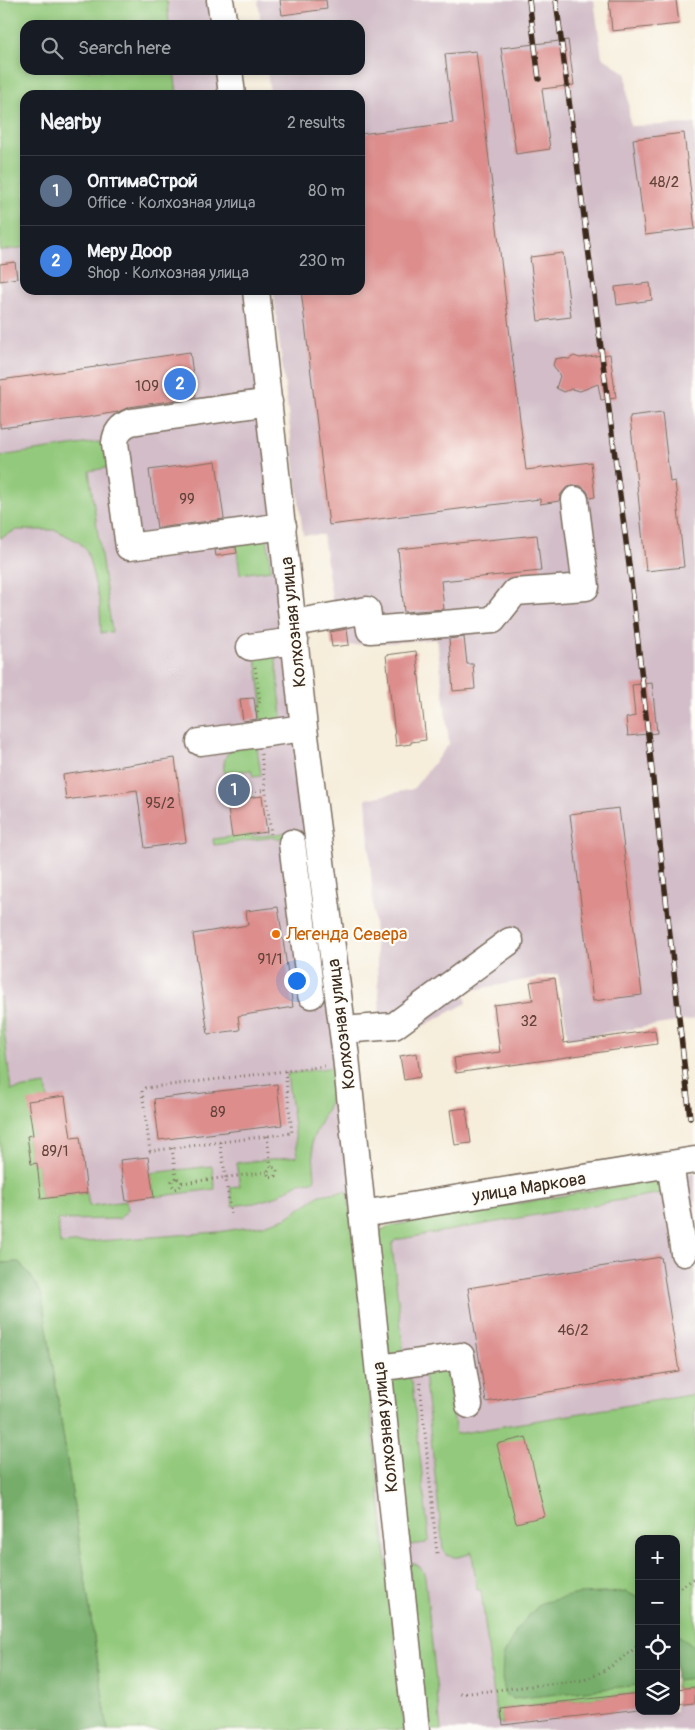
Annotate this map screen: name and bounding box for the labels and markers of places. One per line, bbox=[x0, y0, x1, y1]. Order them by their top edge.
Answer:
pin: 2 bbox=[164, 365, 196, 403]
pin: 1 bbox=[218, 771, 250, 809]
place label: Легенда Севера bbox=[285, 923, 407, 946]
marker: Легенда Севера bbox=[270, 928, 282, 940]

